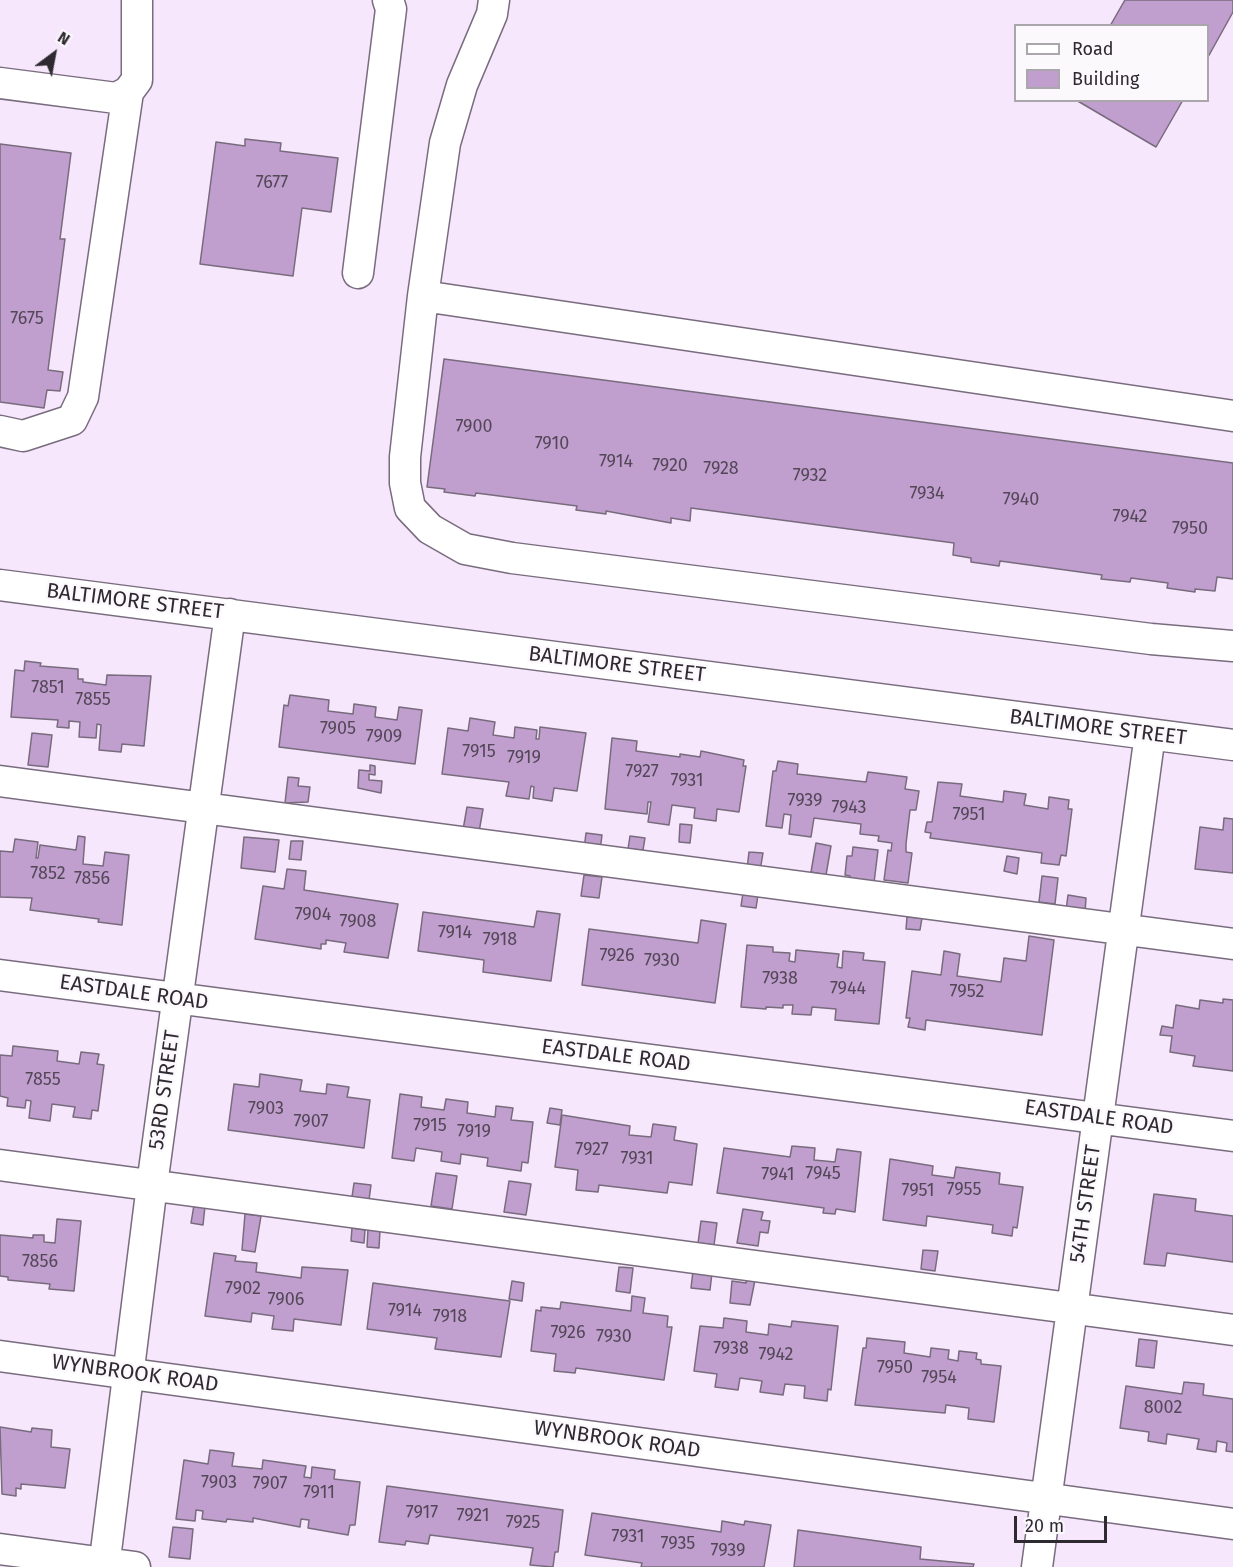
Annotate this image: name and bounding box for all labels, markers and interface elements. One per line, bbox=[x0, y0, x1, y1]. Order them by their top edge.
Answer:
north arrow bbox=[24, 24, 84, 84]
legend bbox=[1014, 24, 1209, 102]
text: N bbox=[54, 27, 73, 49]
text: Road bbox=[1072, 38, 1114, 60]
text: Building bbox=[1072, 68, 1139, 90]
house number: 7677 bbox=[256, 172, 288, 194]
house number: 7675 bbox=[10, 308, 44, 330]
house number: 7900 bbox=[455, 416, 493, 438]
house number: 7910 bbox=[535, 433, 569, 455]
house number: 7914 bbox=[599, 451, 633, 473]
house number: 7920 bbox=[652, 455, 688, 477]
house number: 7928 bbox=[703, 458, 739, 480]
house number: 7932 bbox=[793, 465, 827, 487]
house number: 7934 bbox=[909, 483, 945, 505]
house number: 7940 bbox=[1003, 489, 1039, 511]
house number: 7942 bbox=[1112, 506, 1148, 528]
house number: 7950 bbox=[1172, 518, 1208, 540]
street label: BALTIMORE STREET bbox=[45, 579, 225, 625]
street label: BALTIMORE STREET bbox=[527, 642, 707, 688]
house number: 7851 bbox=[31, 677, 65, 699]
house number: 7855 bbox=[75, 689, 111, 711]
street label: BALTIMORE STREET bbox=[1008, 705, 1188, 751]
house number: 7905 bbox=[320, 718, 356, 740]
house number: 7909 bbox=[366, 726, 402, 748]
house number: 7915 bbox=[462, 741, 496, 763]
house number: 7919 bbox=[507, 747, 541, 769]
house number: 7927 bbox=[625, 761, 659, 783]
house number: 7931 bbox=[670, 770, 704, 792]
house number: 7939 bbox=[788, 790, 822, 812]
house number: 7943 bbox=[831, 797, 867, 819]
house number: 7951 bbox=[952, 804, 986, 826]
house number: 7852 bbox=[30, 863, 66, 885]
house number: 7856 bbox=[74, 868, 110, 890]
house number: 7904 bbox=[295, 904, 331, 926]
house number: 7908 bbox=[339, 911, 377, 933]
house number: 7914 bbox=[438, 922, 472, 944]
house number: 7918 bbox=[483, 929, 517, 951]
house number: 7926 bbox=[599, 945, 635, 967]
house number: 7930 bbox=[644, 950, 680, 972]
house number: 7938 bbox=[762, 968, 798, 990]
street label: EASTDALE ROAD bbox=[58, 970, 210, 1016]
house number: 7944 bbox=[830, 978, 866, 1000]
house number: 7952 bbox=[950, 981, 984, 1003]
street label: 53RD STREET bbox=[144, 1029, 186, 1151]
street label: EASTDALE ROAD bbox=[540, 1034, 692, 1078]
house number: 7855 bbox=[25, 1069, 61, 1091]
street label: EASTDALE ROAD bbox=[1023, 1095, 1175, 1141]
house number: 7903 bbox=[248, 1098, 284, 1120]
house number: 7907 bbox=[294, 1111, 328, 1133]
house number: 7915 bbox=[413, 1115, 447, 1137]
house number: 7919 bbox=[457, 1121, 491, 1143]
house number: 7927 bbox=[575, 1139, 609, 1161]
street label: 54TH STREET bbox=[1065, 1143, 1107, 1265]
house number: 7931 bbox=[620, 1148, 654, 1170]
house number: 7945 bbox=[805, 1163, 841, 1185]
house number: 7941 bbox=[761, 1164, 795, 1186]
house number: 7955 bbox=[946, 1179, 982, 1201]
house number: 7951 bbox=[901, 1180, 935, 1202]
house number: 7856 bbox=[22, 1251, 58, 1273]
house number: 7902 bbox=[225, 1278, 261, 1300]
house number: 7906 bbox=[268, 1289, 304, 1311]
house number: 7914 bbox=[388, 1300, 422, 1322]
house number: 7918 bbox=[433, 1306, 467, 1328]
house number: 7926 bbox=[550, 1322, 586, 1344]
house number: 7930 bbox=[596, 1326, 632, 1348]
house number: 7938 bbox=[713, 1338, 749, 1360]
house number: 7942 bbox=[758, 1344, 794, 1366]
street label: WYNBROOK ROAD bbox=[50, 1350, 220, 1398]
house number: 7950 bbox=[877, 1357, 913, 1379]
house number: 7954 bbox=[921, 1367, 957, 1389]
house number: 8002 bbox=[1144, 1397, 1182, 1419]
street label: WYNBROOK ROAD bbox=[532, 1416, 702, 1464]
house number: 7903 bbox=[201, 1472, 237, 1494]
house number: 7907 bbox=[253, 1473, 287, 1495]
house number: 7911 bbox=[303, 1482, 335, 1504]
house number: 7917 bbox=[406, 1502, 438, 1524]
scale bar bbox=[1017, 1504, 1110, 1542]
house number: 7921 bbox=[457, 1505, 489, 1527]
house number: 7925 bbox=[506, 1512, 540, 1534]
text: 20 m bbox=[1025, 1515, 1064, 1537]
house number: 7931 bbox=[611, 1526, 645, 1548]
house number: 7935 bbox=[661, 1533, 695, 1555]
house number: 7939 bbox=[711, 1540, 745, 1562]

